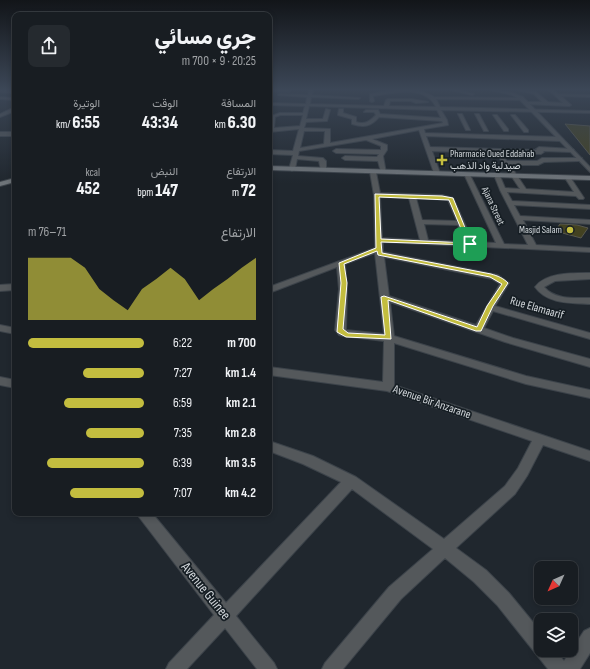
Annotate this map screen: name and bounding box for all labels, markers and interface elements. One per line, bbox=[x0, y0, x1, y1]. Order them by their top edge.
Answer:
text: جري مسائي bbox=[155, 24, 256, 51]
button: share bbox=[28, 25, 70, 67]
text: 20:25 · 9 × 700 m bbox=[182, 53, 256, 69]
text: الوتيرة bbox=[73, 97, 100, 110]
text: الوقت bbox=[152, 97, 178, 110]
text: المسافة bbox=[221, 97, 256, 110]
text: 6:55 bbox=[72, 113, 100, 133]
text: 43:34 bbox=[142, 113, 178, 133]
text: 6.30 bbox=[228, 113, 256, 133]
text: /km bbox=[56, 118, 72, 131]
text: km bbox=[215, 118, 228, 131]
place label: Pharmacie Oued Eddahab صيدلية واد الذهب bbox=[450, 148, 534, 172]
marker: Pharmacie Oued Eddahab صيدلية واد الذهب bbox=[437, 155, 447, 165]
text: النبض bbox=[151, 165, 178, 178]
text: الارتفاع bbox=[226, 165, 256, 178]
text: kcal bbox=[85, 166, 100, 179]
text: 452 bbox=[76, 179, 100, 199]
text: 147 bbox=[155, 181, 178, 201]
text: 72 bbox=[241, 181, 256, 201]
street label: Ajana Street bbox=[478, 184, 507, 227]
text: bpm bbox=[137, 186, 155, 199]
text: m bbox=[232, 186, 241, 199]
text: 71–76 m bbox=[28, 224, 66, 240]
place label: Masjid Salam bbox=[519, 224, 562, 236]
text: الارتفاع bbox=[221, 225, 256, 241]
marker: Masjid Salam bbox=[565, 225, 575, 235]
pin bbox=[453, 227, 487, 261]
icon: arrive bbox=[459, 233, 481, 255]
street label: Rue Elamaarif bbox=[508, 293, 566, 323]
text: 6:22 bbox=[173, 335, 192, 351]
text: 700 m bbox=[227, 335, 256, 351]
text: 7:27 bbox=[174, 365, 192, 381]
text: 1.4 km bbox=[225, 365, 256, 381]
street label: Avenue Bir Anzarane bbox=[390, 381, 473, 422]
text: 6:59 bbox=[173, 395, 192, 411]
text: 2.1 km bbox=[226, 395, 256, 411]
text: 7:35 bbox=[174, 425, 192, 441]
text: 2.8 km bbox=[225, 425, 256, 441]
text: 6:39 bbox=[173, 455, 192, 471]
text: 3.5 km bbox=[225, 455, 256, 471]
text: 7:07 bbox=[173, 485, 192, 501]
text: 4.2 km bbox=[225, 485, 256, 501]
street label: Avenue Guinee bbox=[177, 558, 234, 623]
north arrow bbox=[534, 561, 578, 605]
map controls bbox=[534, 561, 578, 657]
button: layers bbox=[534, 613, 578, 657]

